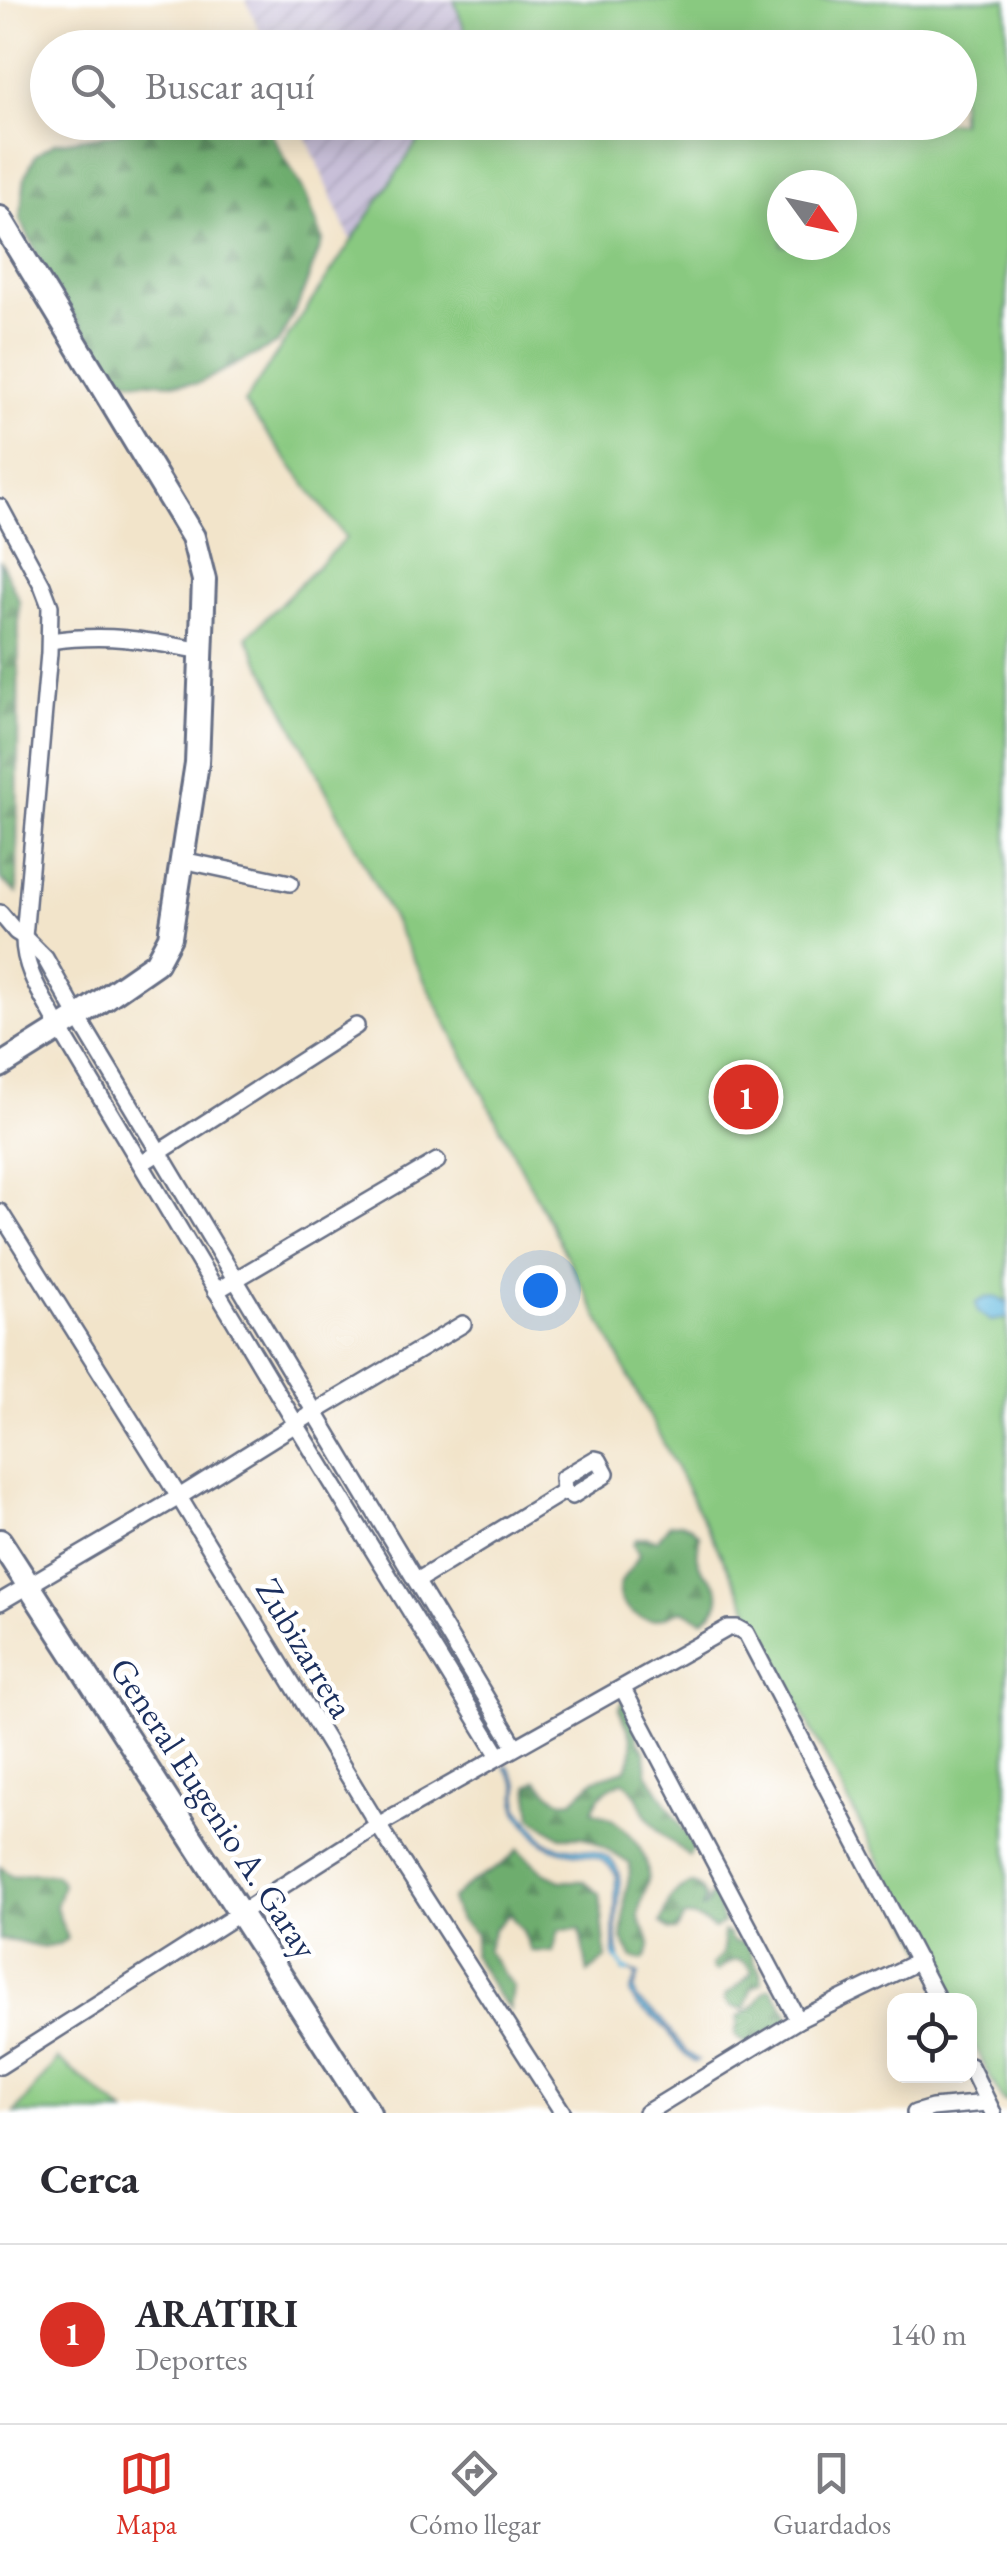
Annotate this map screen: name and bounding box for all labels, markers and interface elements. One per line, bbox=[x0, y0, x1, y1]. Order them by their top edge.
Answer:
search box bbox=[30, 30, 977, 140]
icon: search bbox=[65, 58, 120, 113]
text: Buscar aquí bbox=[145, 61, 314, 110]
north arrow bbox=[767, 170, 857, 260]
pin: 1 bbox=[714, 1060, 778, 1134]
your location bbox=[515, 1265, 566, 1316]
street label: Zubizarreta bbox=[246, 1570, 365, 1726]
street label: General Eugenio A. Garay bbox=[100, 1649, 329, 1967]
map controls bbox=[887, 1993, 977, 2083]
button: locate bbox=[887, 1993, 977, 2083]
text: Cerca bbox=[40, 2151, 139, 2206]
text: ARATIRI bbox=[135, 2289, 298, 2338]
text: 1 bbox=[64, 2313, 81, 2355]
text: 140 m bbox=[890, 2313, 967, 2355]
text: Deportes bbox=[135, 2338, 248, 2380]
tab: Mapa bbox=[116, 2446, 177, 2542]
tab: Cómo llegar bbox=[409, 2446, 541, 2542]
tab: Guardados bbox=[773, 2446, 891, 2542]

